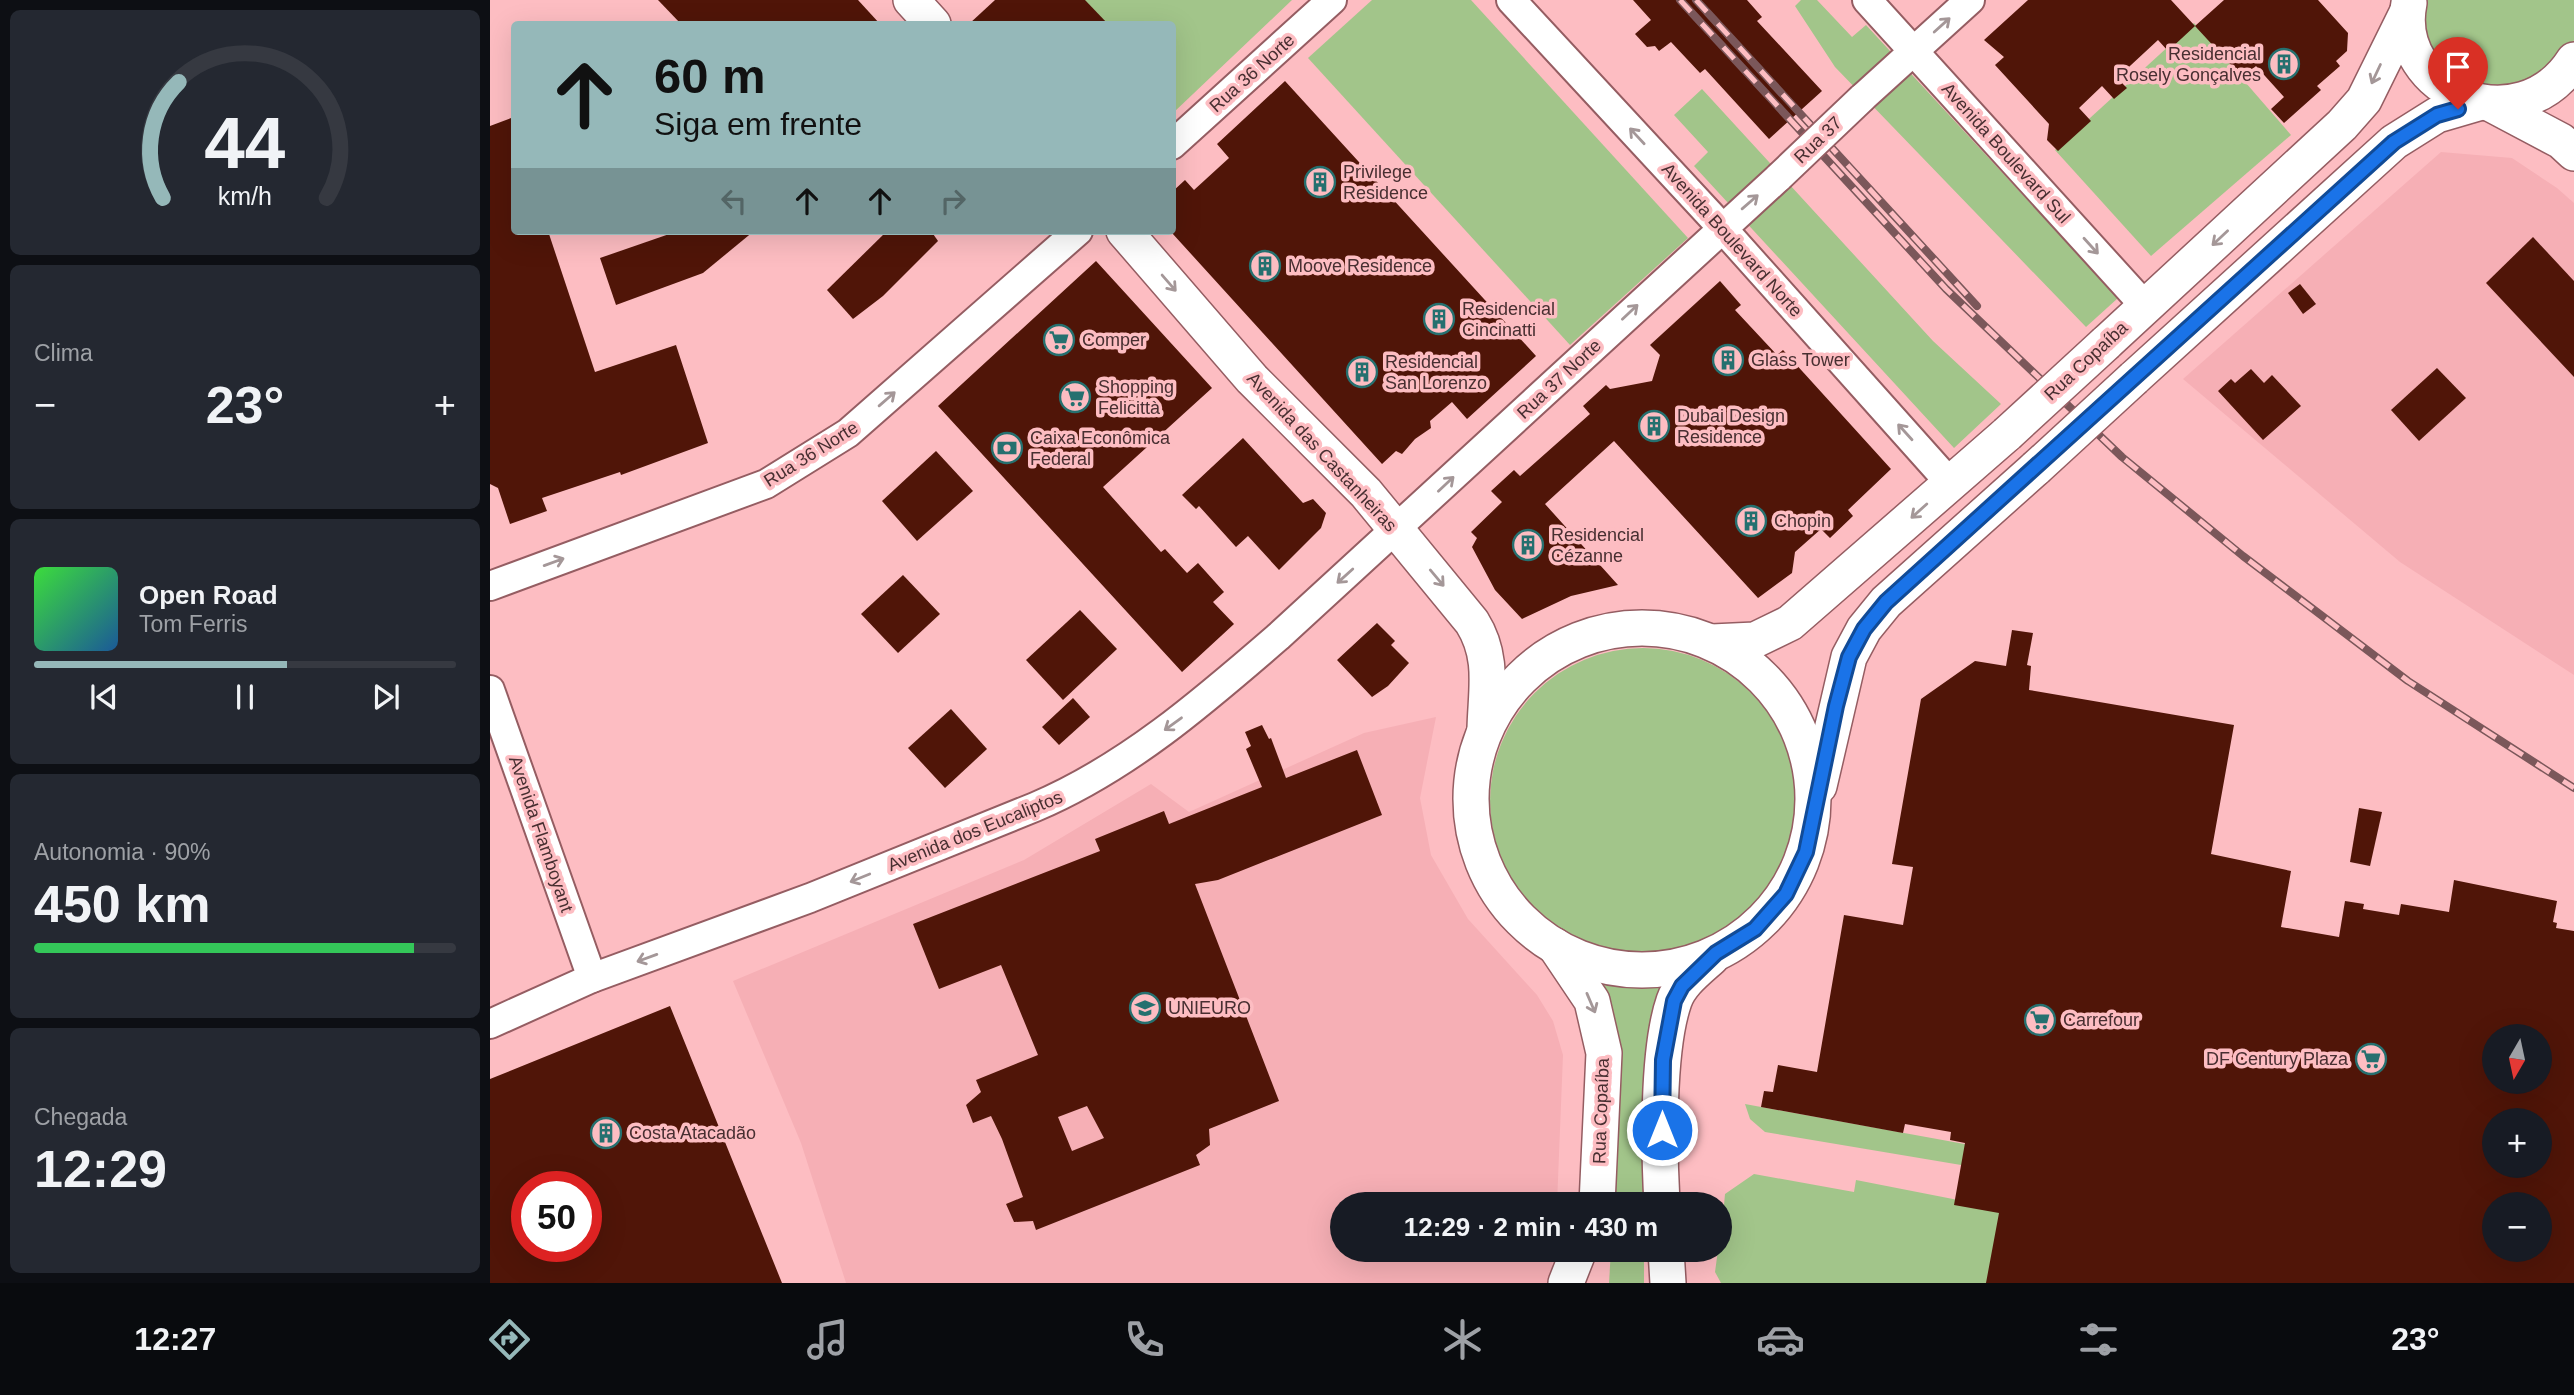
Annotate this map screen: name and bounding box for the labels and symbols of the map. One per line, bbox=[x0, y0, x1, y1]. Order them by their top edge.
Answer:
one-way arrow bbox=[1932, 17, 1950, 33]
street label: Rua 36 Norte bbox=[1206, 30, 1298, 116]
pin bbox=[2428, 37, 2488, 109]
place label: Residencial Rosely Gonçalves bbox=[2116, 44, 2261, 85]
building icon: Residencial Rosely Gonçalves bbox=[2267, 47, 2301, 81]
one-way arrow bbox=[2368, 63, 2382, 84]
street label: Avenida Boulevard Sul bbox=[1938, 79, 2074, 227]
street label: Rua 37 bbox=[1790, 113, 1846, 167]
one-way arrow bbox=[1628, 128, 1645, 145]
street label: Avenida Boulevard Norte bbox=[1658, 159, 1806, 321]
place label: Privilege Residence bbox=[1343, 162, 1428, 203]
building icon: Privilege Residence bbox=[1303, 165, 1337, 199]
one-way arrow bbox=[1741, 194, 1759, 210]
one-way arrow bbox=[2211, 230, 2229, 246]
one-way arrow bbox=[2082, 237, 2099, 254]
building icon: Moove Residence bbox=[1248, 249, 1282, 283]
place label: Moove Residence bbox=[1288, 256, 1432, 276]
one-way arrow bbox=[1161, 273, 1177, 291]
place label: Residencial Cincinatti bbox=[1462, 299, 1555, 340]
building icon: Residencial Cincinatti bbox=[1422, 302, 1456, 336]
one-way arrow bbox=[1621, 304, 1638, 321]
street label: Rua Copaíba bbox=[2040, 317, 2132, 404]
supermarket icon: Comper bbox=[1042, 323, 1076, 357]
place label: Comper bbox=[1082, 330, 1146, 350]
street label: Rua 37 Norte bbox=[1513, 335, 1605, 423]
building icon: Glass Tower bbox=[1711, 343, 1745, 377]
place label: Glass Tower bbox=[1751, 350, 1850, 370]
place label: Residencial San Lorenzo bbox=[1385, 352, 1487, 393]
building icon: Residencial San Lorenzo bbox=[1345, 355, 1379, 389]
street label: Avenida das Castanheiras bbox=[1243, 368, 1401, 536]
place label: Shopping Felicittà bbox=[1098, 377, 1174, 418]
supermarket icon: Shopping Felicittà bbox=[1058, 380, 1092, 414]
one-way arrow bbox=[878, 391, 896, 407]
place label: Dubai Design Residence bbox=[1677, 406, 1785, 447]
building icon: Dubai Design Residence bbox=[1637, 409, 1671, 443]
street label: Rua 36 Norte bbox=[760, 417, 862, 491]
one-way arrow bbox=[1896, 424, 1913, 441]
place label: Caixa Econômica Federal bbox=[1030, 428, 1171, 469]
bank icon: Caixa Econômica Federal bbox=[990, 431, 1024, 465]
one-way arrow bbox=[1437, 475, 1454, 492]
one-way arrow bbox=[1910, 503, 1928, 519]
building icon: Chopin bbox=[1734, 504, 1768, 538]
place label: Chopin bbox=[1774, 511, 1831, 531]
place label: Residencial Cézanne bbox=[1551, 525, 1644, 566]
building icon: Residencial Cézanne bbox=[1511, 528, 1545, 562]
one-way arrow bbox=[543, 555, 565, 568]
one-way arrow bbox=[1336, 568, 1354, 584]
one-way arrow bbox=[1429, 569, 1444, 587]
one-way arrow bbox=[1164, 717, 1183, 731]
street label: Avenida Flamboyant bbox=[505, 753, 577, 915]
street label: Avenida dos Eucaliptos bbox=[885, 787, 1065, 875]
one-way arrow bbox=[850, 872, 871, 885]
one-way arrow bbox=[637, 953, 659, 965]
school or university icon: UNIEURO bbox=[1128, 991, 1162, 1025]
one-way arrow bbox=[1585, 992, 1598, 1013]
place label: UNIEURO bbox=[1168, 998, 1251, 1018]
supermarket icon: Carrefour bbox=[2023, 1003, 2057, 1037]
place label: Carrefour bbox=[2063, 1010, 2139, 1030]
north arrow bbox=[2482, 1024, 2552, 1094]
supermarket icon: DF Century Plaza bbox=[2354, 1042, 2388, 1076]
place label: DF Century Plaza bbox=[2206, 1049, 2349, 1069]
street label: Rua Copaíba bbox=[1589, 1057, 1613, 1164]
position arrow bbox=[1625, 1093, 1699, 1167]
building icon: Costa Atacadão bbox=[589, 1116, 623, 1150]
place label: Costa Atacadão bbox=[629, 1123, 756, 1143]
speed limit sign: 50 bbox=[511, 1171, 602, 1262]

